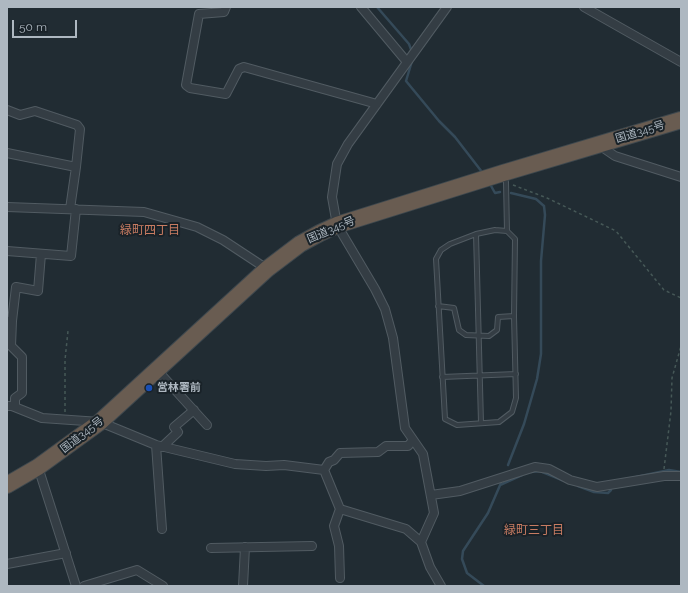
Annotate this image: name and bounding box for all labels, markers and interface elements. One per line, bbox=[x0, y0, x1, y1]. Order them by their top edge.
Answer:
scale bar bbox=[14, 12, 79, 38]
text: 50 m bbox=[19, 20, 47, 34]
street label: 国道345号 bbox=[614, 118, 666, 146]
street label: 国道345号 bbox=[305, 214, 357, 246]
district label: 緑町四丁目 bbox=[120, 223, 180, 237]
place label: 営林署前 bbox=[157, 381, 201, 395]
marker: 営林署前 bbox=[144, 383, 154, 393]
street label: 国道345号 bbox=[58, 414, 106, 456]
district label: 緑町三丁目 bbox=[504, 523, 564, 537]

